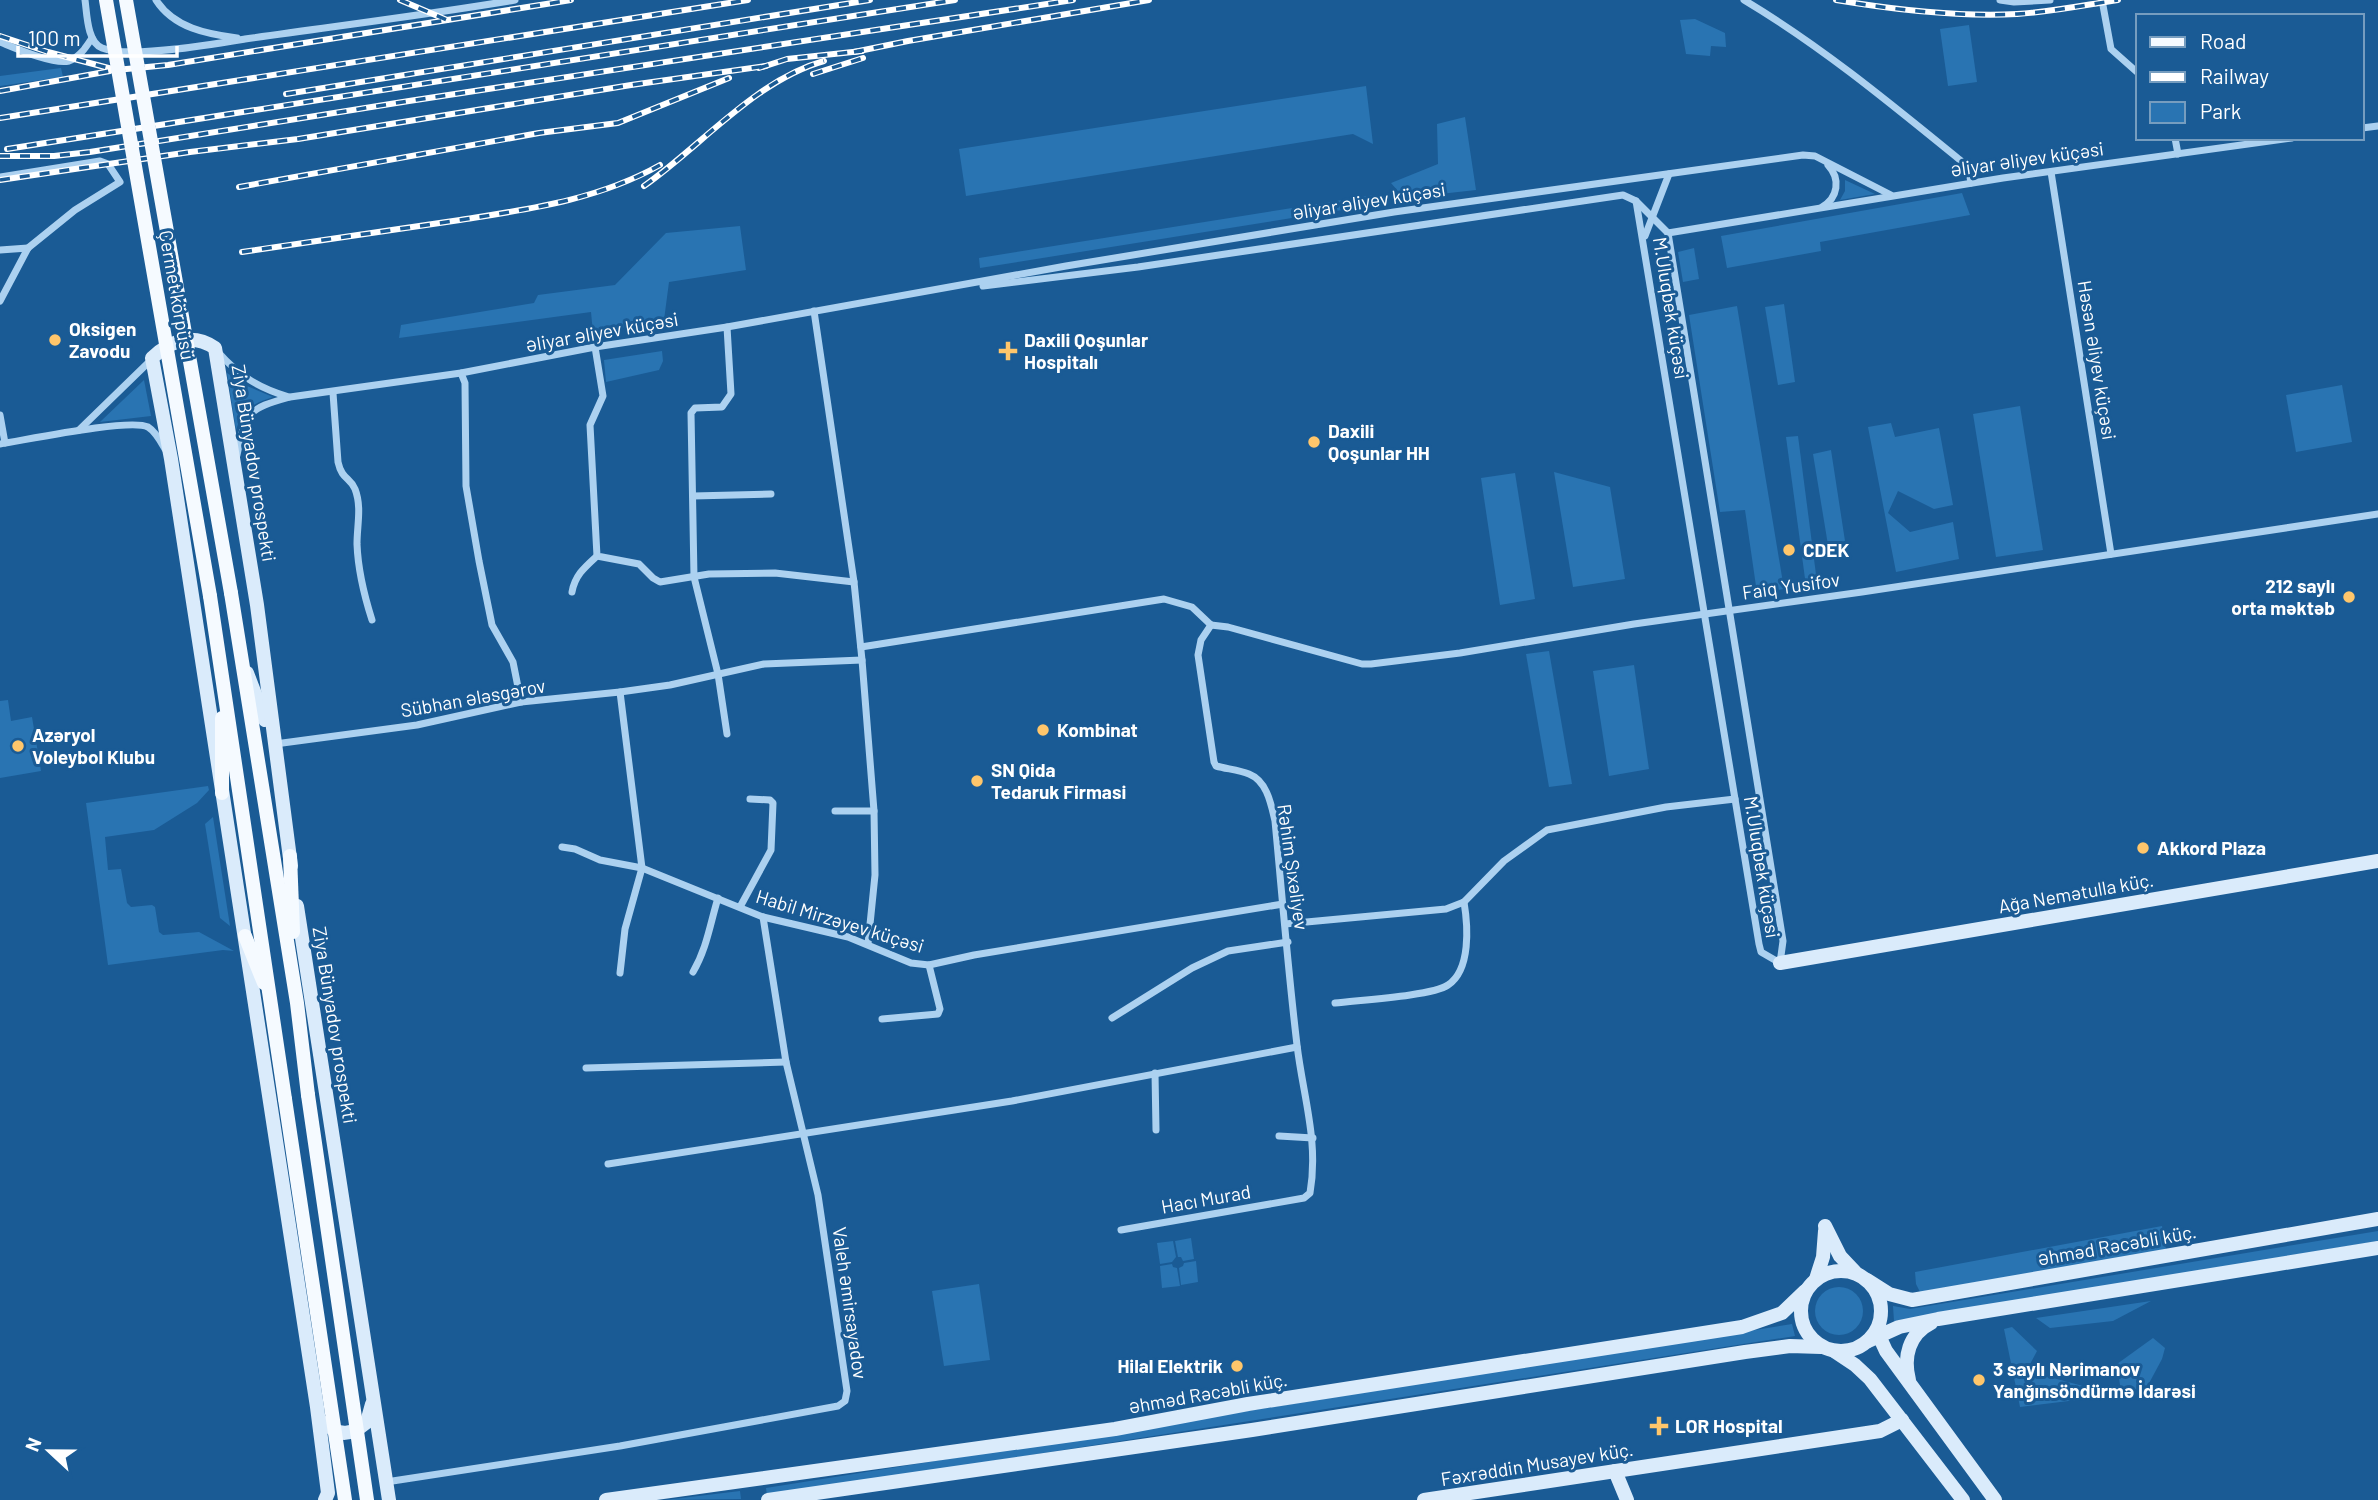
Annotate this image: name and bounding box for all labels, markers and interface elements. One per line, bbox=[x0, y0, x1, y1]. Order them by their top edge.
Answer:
scale bar bbox=[18, 14, 177, 58]
legend bbox=[2136, 14, 2364, 140]
text: 100 m bbox=[28, 25, 81, 50]
text: Road bbox=[2200, 28, 2246, 53]
text: Railway bbox=[2200, 63, 2269, 88]
text: Park bbox=[2200, 98, 2241, 123]
street label: Əliyar Əliyev küçəsi bbox=[1949, 136, 2105, 181]
street label: Əliyar Əliyev küçəsi bbox=[1291, 177, 1447, 224]
street label: Çermet körpüsü bbox=[155, 228, 200, 362]
street label: M.Uluqbek küçəsi bbox=[1649, 235, 1694, 381]
street label: Həsən Əliyev küçəsi bbox=[2074, 279, 2121, 441]
street label: Əliyar Əliyev küçəsi bbox=[524, 307, 680, 356]
place label: Oksigen Zavodu bbox=[69, 317, 136, 362]
place label: Daxili Qoşunlar Hospitalı bbox=[1024, 328, 1149, 373]
marker: Oksigen Zavodu bbox=[47, 332, 63, 348]
marker: Daxili Qoşunlar Hospitalı bbox=[998, 341, 1018, 361]
street label: Ziya Bünyadov prospekti bbox=[228, 363, 281, 563]
place label: Daxili Qoşunlar HH bbox=[1328, 419, 1430, 464]
marker: Daxili Qoşunlar HH bbox=[1306, 434, 1322, 450]
place label: CDEK bbox=[1803, 538, 1849, 561]
marker: CDEK bbox=[1781, 542, 1797, 558]
street label: Faiq Yusifov bbox=[1741, 567, 1841, 604]
place label: 212 saylı orta məktəb bbox=[2231, 574, 2335, 619]
marker: 212 saylı orta məktəb bbox=[2341, 589, 2357, 605]
street label: Sübhan Ələsgərov bbox=[399, 673, 547, 722]
place label: Kombinat bbox=[1057, 718, 1138, 741]
marker: Kombinat bbox=[1035, 722, 1051, 738]
place label: Azəryol Voleybol Klubu bbox=[32, 723, 155, 768]
marker: Azəryol Voleybol Klubu bbox=[10, 738, 26, 754]
place label: SN Qida Tedaruk Firmasi bbox=[991, 758, 1126, 803]
marker: SN Qida Tedaruk Firmasi bbox=[969, 773, 985, 789]
street label: M.Uluqbek küçəsi bbox=[1740, 794, 1785, 940]
street label: Rəhim Şıxəliyev bbox=[1273, 802, 1314, 932]
place label: Akkord Plaza bbox=[2157, 836, 2266, 859]
marker: Akkord Plaza bbox=[2135, 840, 2151, 856]
street label: Ağa Nemətulla küç. bbox=[1996, 868, 2155, 917]
street label: Habil Mirzəyev küçəsi bbox=[753, 884, 927, 957]
street label: Ziya Bünyadov prospekti bbox=[309, 925, 362, 1125]
street label: Hacı Murad bbox=[1159, 1179, 1253, 1218]
street label: Əhməd Rəcəbli küç. bbox=[2036, 1219, 2198, 1270]
street label: Valeh Əmirsayadov bbox=[828, 1225, 873, 1381]
place label: Hilal Elektrik bbox=[1117, 1354, 1223, 1377]
place label: 3 saylı Nərimanov Yanğınsöndürmə İdarəsi bbox=[1993, 1357, 2196, 1402]
marker: Hilal Elektrik bbox=[1229, 1358, 1245, 1374]
street label: Əhməd Rəcəbli küç. bbox=[1127, 1367, 1289, 1418]
marker: 3 saylı Nərimanov Yanğınsöndürmə İdarəsi bbox=[1971, 1372, 1987, 1388]
place label: LOR Hospital bbox=[1675, 1414, 1783, 1437]
north arrow bbox=[14, 1416, 84, 1486]
marker: LOR Hospital bbox=[1649, 1416, 1669, 1436]
text: N bbox=[20, 1434, 46, 1455]
street label: Fəxrəddin Musayev küç. bbox=[1439, 1437, 1635, 1490]

